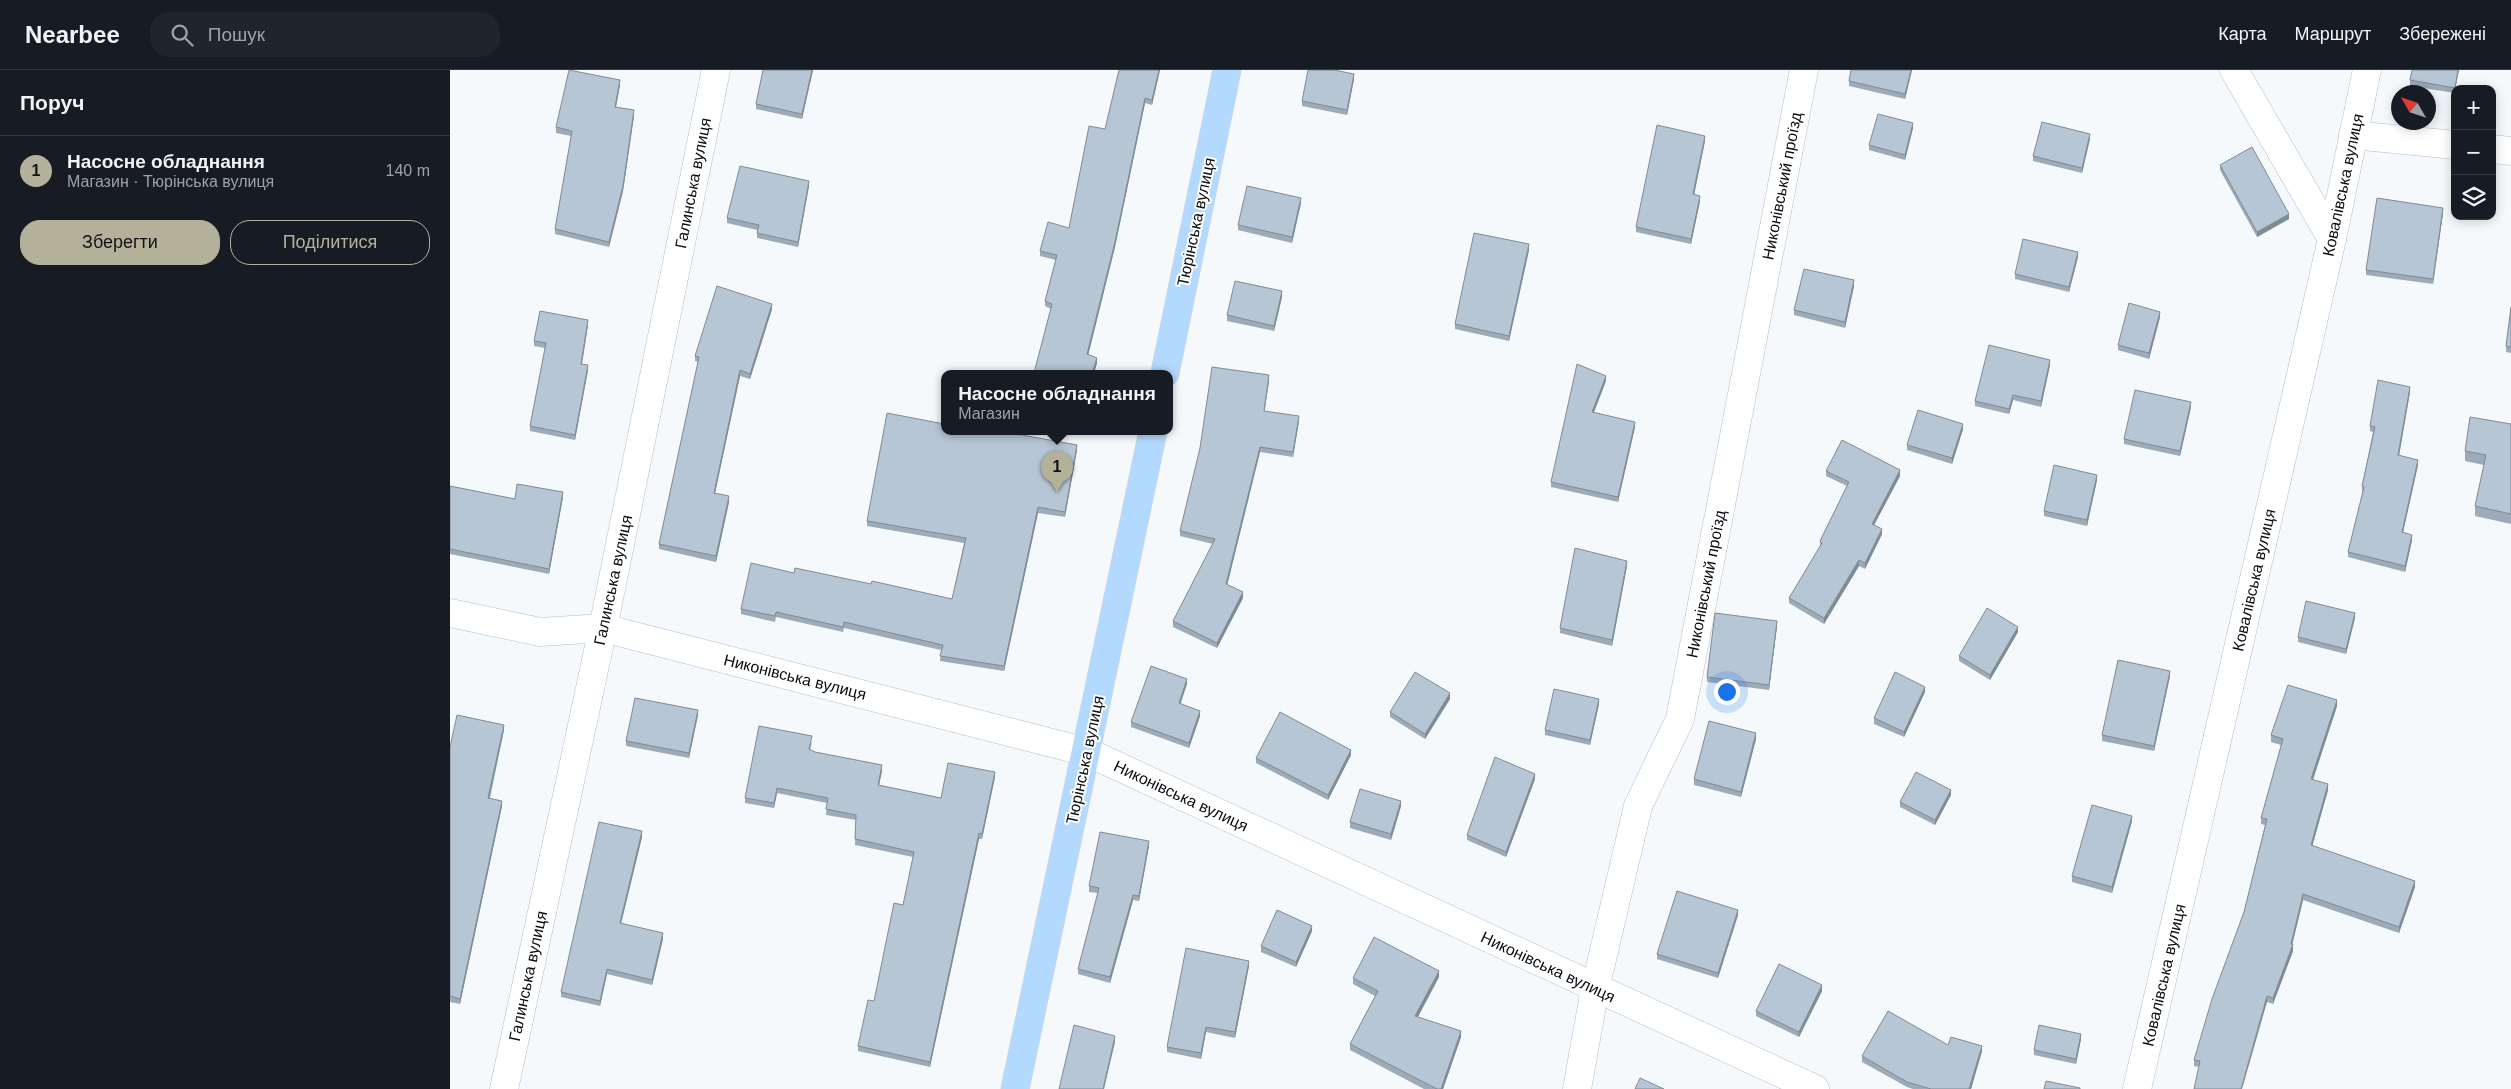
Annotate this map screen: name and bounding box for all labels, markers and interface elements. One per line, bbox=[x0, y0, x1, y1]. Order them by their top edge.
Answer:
search box bbox=[150, 12, 500, 57]
text: Nearbee bbox=[25, 21, 120, 48]
icon: search bbox=[168, 21, 196, 49]
text: Пошук bbox=[208, 24, 265, 45]
text: Карта bbox=[2218, 24, 2266, 44]
text: Маршрут bbox=[2294, 24, 2371, 44]
text: Збережені bbox=[2399, 24, 2486, 44]
north arrow bbox=[2391, 85, 2436, 130]
map controls bbox=[2451, 85, 2496, 220]
button: + bbox=[2451, 85, 2496, 130]
text: Поруч bbox=[20, 91, 84, 114]
street label: Никонівський проїзд bbox=[1759, 110, 1805, 261]
street label: Ковалівська вулиця bbox=[2320, 112, 2366, 258]
street label: Галинська вулиця bbox=[672, 116, 714, 250]
button: − bbox=[2451, 130, 2496, 175]
text: Насосне обладнання bbox=[67, 151, 265, 172]
street label: Тюрінська вулиця bbox=[1174, 156, 1218, 288]
text: 1 bbox=[32, 162, 40, 179]
text: 140 m bbox=[386, 162, 430, 179]
text: Магазин · Тюрінська вулиця bbox=[67, 173, 274, 190]
button: layers bbox=[2451, 175, 2496, 220]
button: Зберегти bbox=[20, 220, 220, 265]
button: Поділитися bbox=[230, 220, 430, 265]
popup bbox=[941, 370, 1173, 435]
text: Насосне обладнання bbox=[958, 383, 1156, 404]
text: Магазин bbox=[958, 405, 1020, 422]
pin: 1 bbox=[1041, 451, 1073, 492]
street label: Ковалівська вулиця bbox=[2229, 507, 2279, 653]
street label: Никонівський проїзд bbox=[1683, 508, 1729, 659]
street label: Галинська вулиця bbox=[591, 513, 635, 647]
street label: Никонівська вулиця bbox=[722, 651, 868, 703]
your location bbox=[1714, 679, 1740, 705]
street label: Тюрінська вулиця bbox=[1063, 694, 1107, 826]
street label: Никонівська вулиця bbox=[1111, 757, 1251, 835]
street label: Ковалівська вулиця bbox=[2139, 902, 2189, 1048]
street label: Галинська вулиця bbox=[506, 909, 550, 1043]
street label: Никонівська вулиця bbox=[1478, 928, 1618, 1006]

